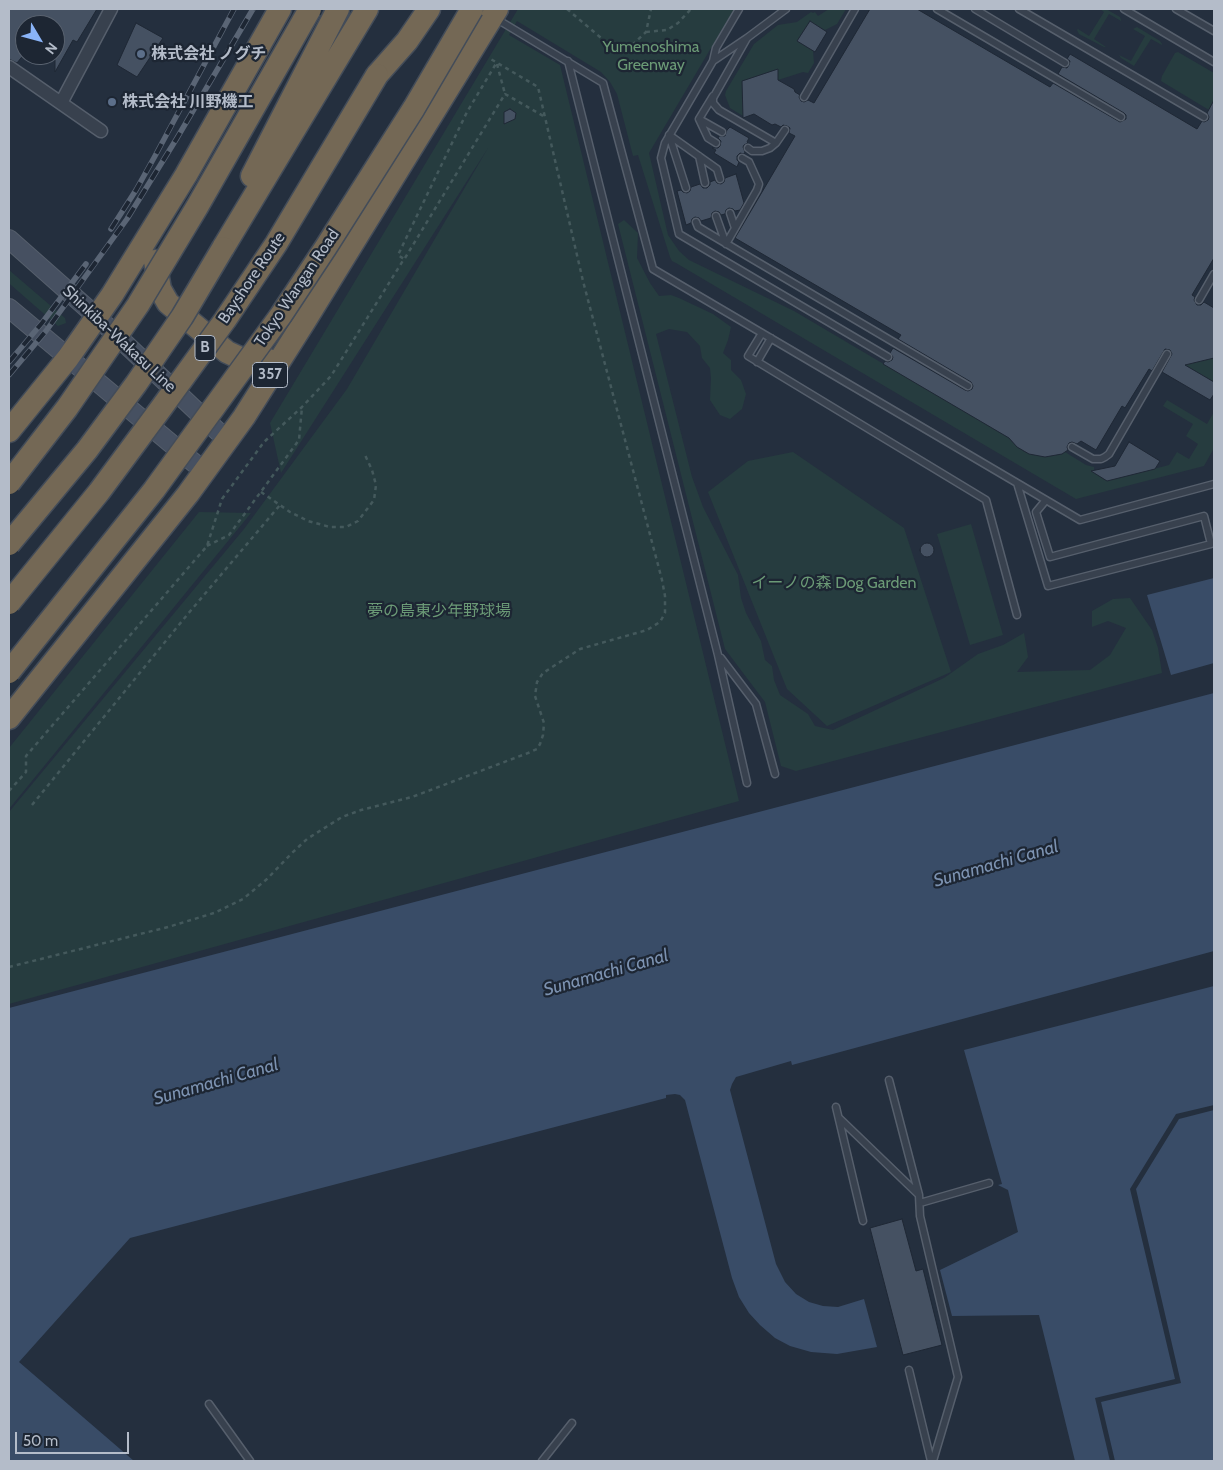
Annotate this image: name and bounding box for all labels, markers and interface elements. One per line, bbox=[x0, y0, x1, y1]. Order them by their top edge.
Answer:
north arrow bbox=[15, 15, 65, 65]
park label: Yumenoshima Greenway bbox=[603, 37, 699, 75]
text: N bbox=[41, 39, 61, 58]
place label: 株式会社 ノグチ bbox=[151, 44, 267, 64]
marker: 株式会社 ノグチ bbox=[135, 48, 147, 60]
place label: 株式会社 川野機工 bbox=[122, 92, 254, 112]
marker: 株式会社 川野機工 bbox=[106, 96, 118, 108]
street label: Tokyo Wangan Road bbox=[251, 226, 343, 350]
street label: Bayshore Route bbox=[214, 229, 290, 327]
street label: Shinkiba-Wakasu Line bbox=[58, 281, 180, 397]
road number: B bbox=[195, 336, 215, 360]
road number: 357 bbox=[252, 362, 288, 388]
park label: イーノの森 Dog Garden bbox=[752, 573, 916, 593]
park label: 夢の島東少年野球場 bbox=[367, 601, 511, 621]
water label: Sunamachi Canal bbox=[931, 836, 1061, 892]
water label: Sunamachi Canal bbox=[541, 945, 671, 1001]
water label: Sunamachi Canal bbox=[151, 1054, 281, 1110]
scale bar bbox=[18, 1422, 131, 1454]
text: 50 m bbox=[23, 1432, 58, 1450]

